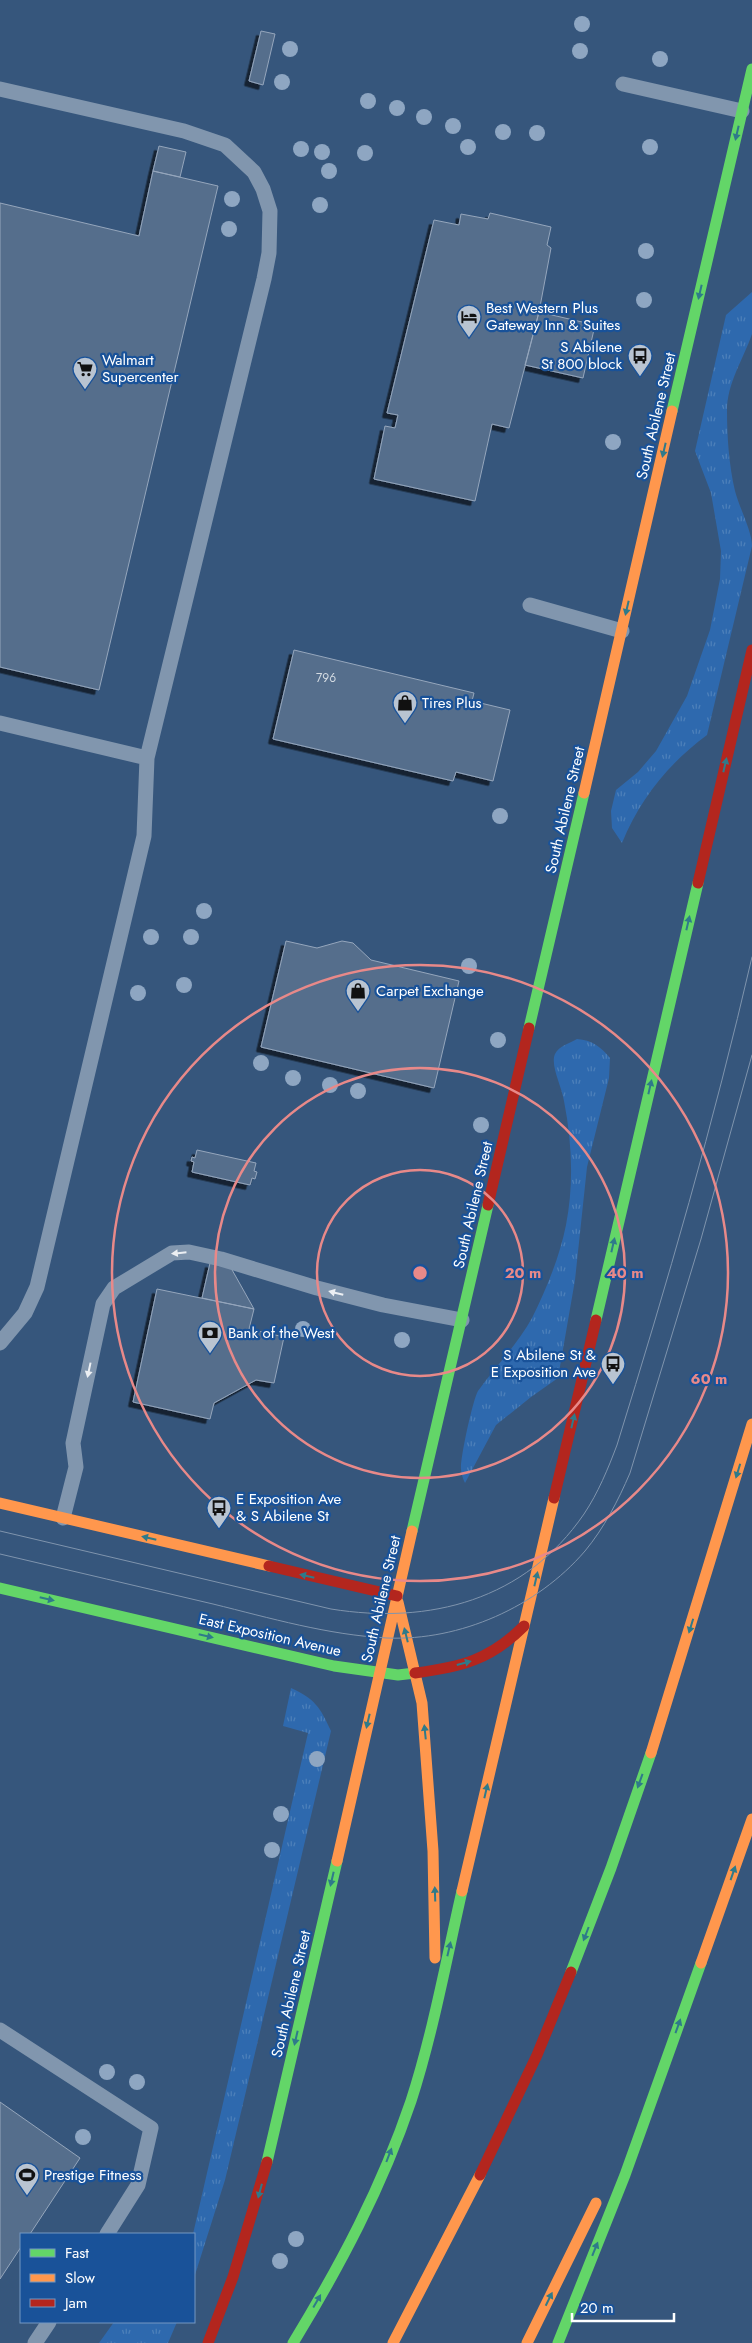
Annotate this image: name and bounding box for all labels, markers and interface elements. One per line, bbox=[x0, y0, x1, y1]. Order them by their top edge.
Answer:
one-way arrow bbox=[733, 126, 741, 141]
one-way arrow bbox=[696, 284, 704, 299]
place label: Best Western Plus Gateway Inn & Suites bbox=[486, 297, 620, 336]
hotel icon: Best Western Plus Gateway Inn & Suites bbox=[456, 304, 482, 338]
place label: S Abilene St 800 block bbox=[541, 336, 622, 375]
bus stop icon: S Abilene St 800 block bbox=[627, 343, 653, 377]
place label: Walmart Supercenter bbox=[102, 349, 179, 388]
street label: South Abilene Street bbox=[631, 350, 681, 482]
supermarket icon: Walmart Supercenter bbox=[72, 356, 98, 390]
one-way arrow bbox=[660, 442, 668, 457]
one-way arrow bbox=[623, 601, 631, 616]
house number: 796 bbox=[316, 669, 336, 687]
shop icon: Tires Plus bbox=[392, 690, 418, 724]
place label: Tires Plus bbox=[422, 692, 482, 714]
street label: South Abilene Street bbox=[540, 744, 590, 876]
one-way arrow bbox=[721, 757, 729, 772]
one-way arrow bbox=[684, 916, 692, 931]
shop icon: Carpet Exchange bbox=[345, 978, 371, 1012]
place label: Carpet Exchange bbox=[376, 980, 484, 1002]
one-way arrow bbox=[646, 1079, 654, 1094]
street label: South Abilene Street bbox=[448, 1139, 498, 1271]
one-way arrow bbox=[610, 1237, 618, 1253]
one-way arrow bbox=[171, 1249, 187, 1257]
text: 20 m bbox=[505, 1262, 541, 1284]
text: 40 m bbox=[606, 1262, 644, 1284]
centre of rings bbox=[411, 1264, 429, 1282]
one-way arrow bbox=[329, 1289, 344, 1297]
bank icon: Bank of the West bbox=[197, 1320, 223, 1354]
place label: Bank of the West bbox=[228, 1322, 335, 1344]
place label: S Abilene St & E Exposition Ave bbox=[491, 1344, 596, 1383]
bus stop icon: S Abilene St & E Exposition Ave bbox=[600, 1351, 626, 1385]
one-way arrow bbox=[84, 1363, 92, 1379]
text: 60 m bbox=[691, 1368, 727, 1390]
one-way arrow bbox=[569, 1413, 577, 1428]
one-way arrow bbox=[734, 1463, 742, 1478]
place label: E Exposition Ave & S Abilene St bbox=[236, 1488, 342, 1527]
bus stop icon: E Exposition Ave & S Abilene St bbox=[206, 1495, 232, 1529]
street label: South Abilene Street bbox=[356, 1533, 406, 1665]
one-way arrow bbox=[142, 1534, 157, 1542]
one-way arrow bbox=[532, 1571, 540, 1586]
one-way arrow bbox=[300, 1572, 315, 1580]
one-way arrow bbox=[40, 1595, 55, 1603]
street label: East Exposition Avenue bbox=[197, 1608, 344, 1662]
one-way arrow bbox=[686, 1619, 694, 1634]
one-way arrow bbox=[402, 1627, 410, 1642]
one-way arrow bbox=[198, 1632, 213, 1640]
one-way arrow bbox=[456, 1659, 471, 1667]
one-way arrow bbox=[364, 1713, 372, 1728]
one-way arrow bbox=[420, 1723, 428, 1739]
one-way arrow bbox=[636, 1773, 643, 1788]
one-way arrow bbox=[482, 1784, 490, 1799]
one-way arrow bbox=[729, 1865, 737, 1880]
one-way arrow bbox=[328, 1872, 336, 1887]
one-way arrow bbox=[431, 1885, 439, 1901]
one-way arrow bbox=[582, 1927, 590, 1942]
street label: South Abilene Street bbox=[266, 1928, 316, 2060]
one-way arrow bbox=[445, 1942, 453, 1957]
one-way arrow bbox=[675, 2018, 682, 2033]
one-way arrow bbox=[292, 2030, 300, 2045]
one-way arrow bbox=[386, 2148, 393, 2163]
sports icon: Prestige Fitness bbox=[14, 2162, 40, 2196]
place label: Prestige Fitness bbox=[44, 2164, 142, 2186]
one-way arrow bbox=[255, 2184, 263, 2199]
legend bbox=[20, 2233, 195, 2323]
text: Fast bbox=[65, 2242, 89, 2264]
one-way arrow bbox=[592, 2242, 600, 2256]
text: Slow bbox=[65, 2267, 96, 2289]
scale bar bbox=[572, 2290, 674, 2322]
text: Jam bbox=[63, 2292, 88, 2314]
one-way arrow bbox=[545, 2292, 553, 2307]
one-way arrow bbox=[313, 2293, 321, 2308]
text: 20 m bbox=[580, 2297, 614, 2319]

